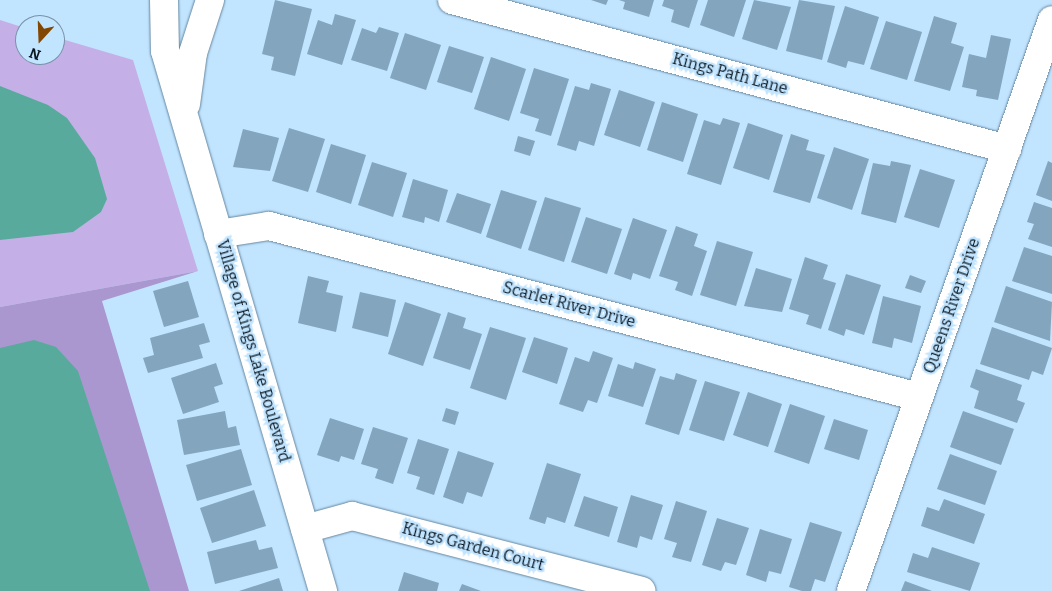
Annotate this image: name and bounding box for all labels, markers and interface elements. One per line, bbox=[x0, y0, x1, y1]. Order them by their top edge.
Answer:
north arrow bbox=[15, 15, 65, 65]
text: N bbox=[27, 44, 43, 63]
street label: Kings Path Lane bbox=[670, 49, 790, 99]
street label: Queens River Drive bbox=[920, 236, 984, 376]
street label: Village of Kings Lake Boulevard bbox=[212, 238, 294, 464]
street label: Scarlet River Drive bbox=[501, 278, 637, 332]
street label: Kings Garden Court bbox=[400, 519, 546, 575]

